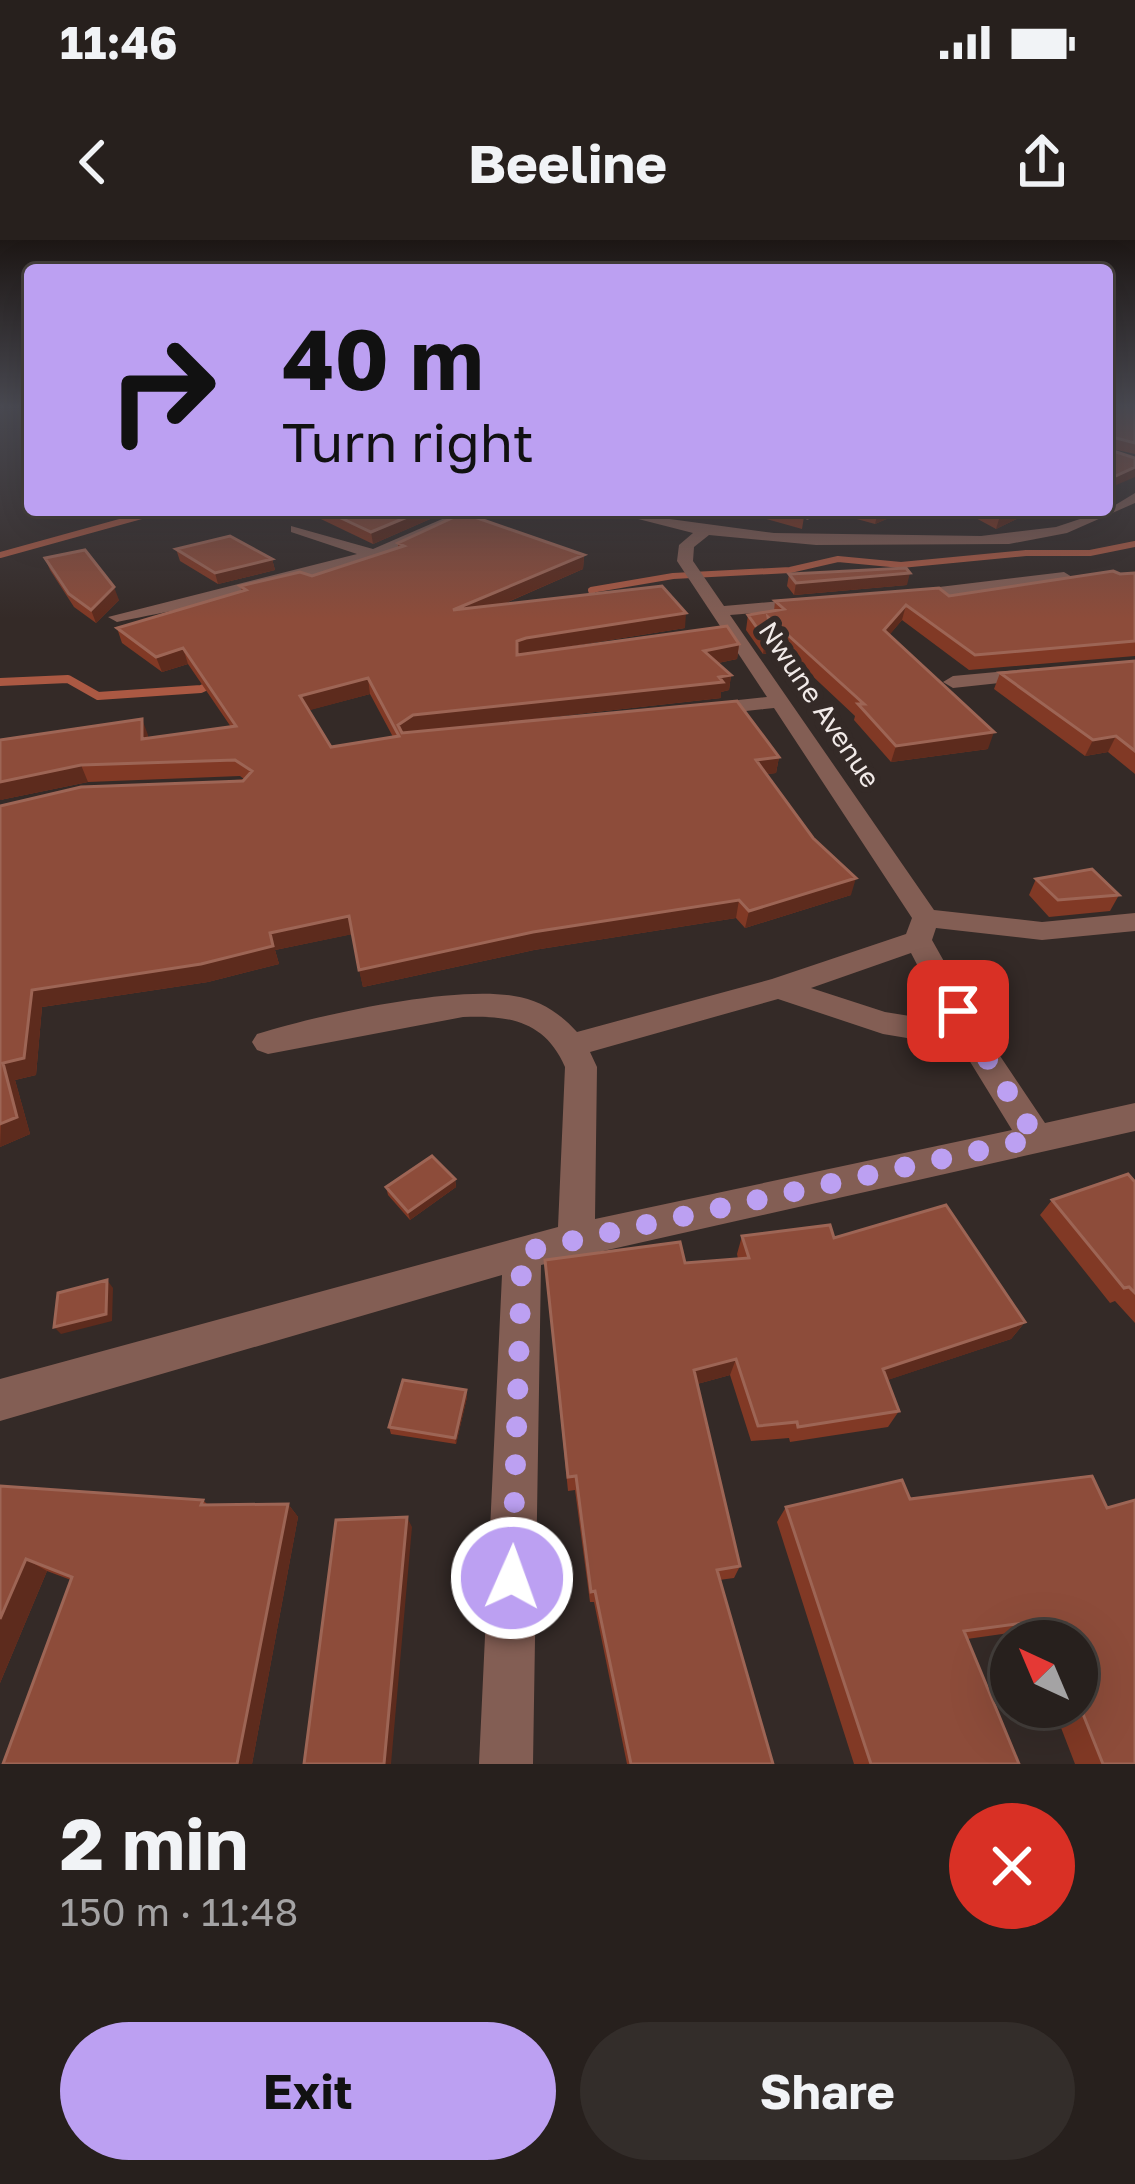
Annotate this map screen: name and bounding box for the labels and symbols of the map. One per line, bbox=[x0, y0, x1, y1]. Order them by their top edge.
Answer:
street label: Nwune Avenue bbox=[753, 615, 887, 793]
pin bbox=[907, 960, 1009, 1062]
position arrow bbox=[449, 1515, 575, 1641]
north arrow bbox=[990, 1620, 1098, 1728]

